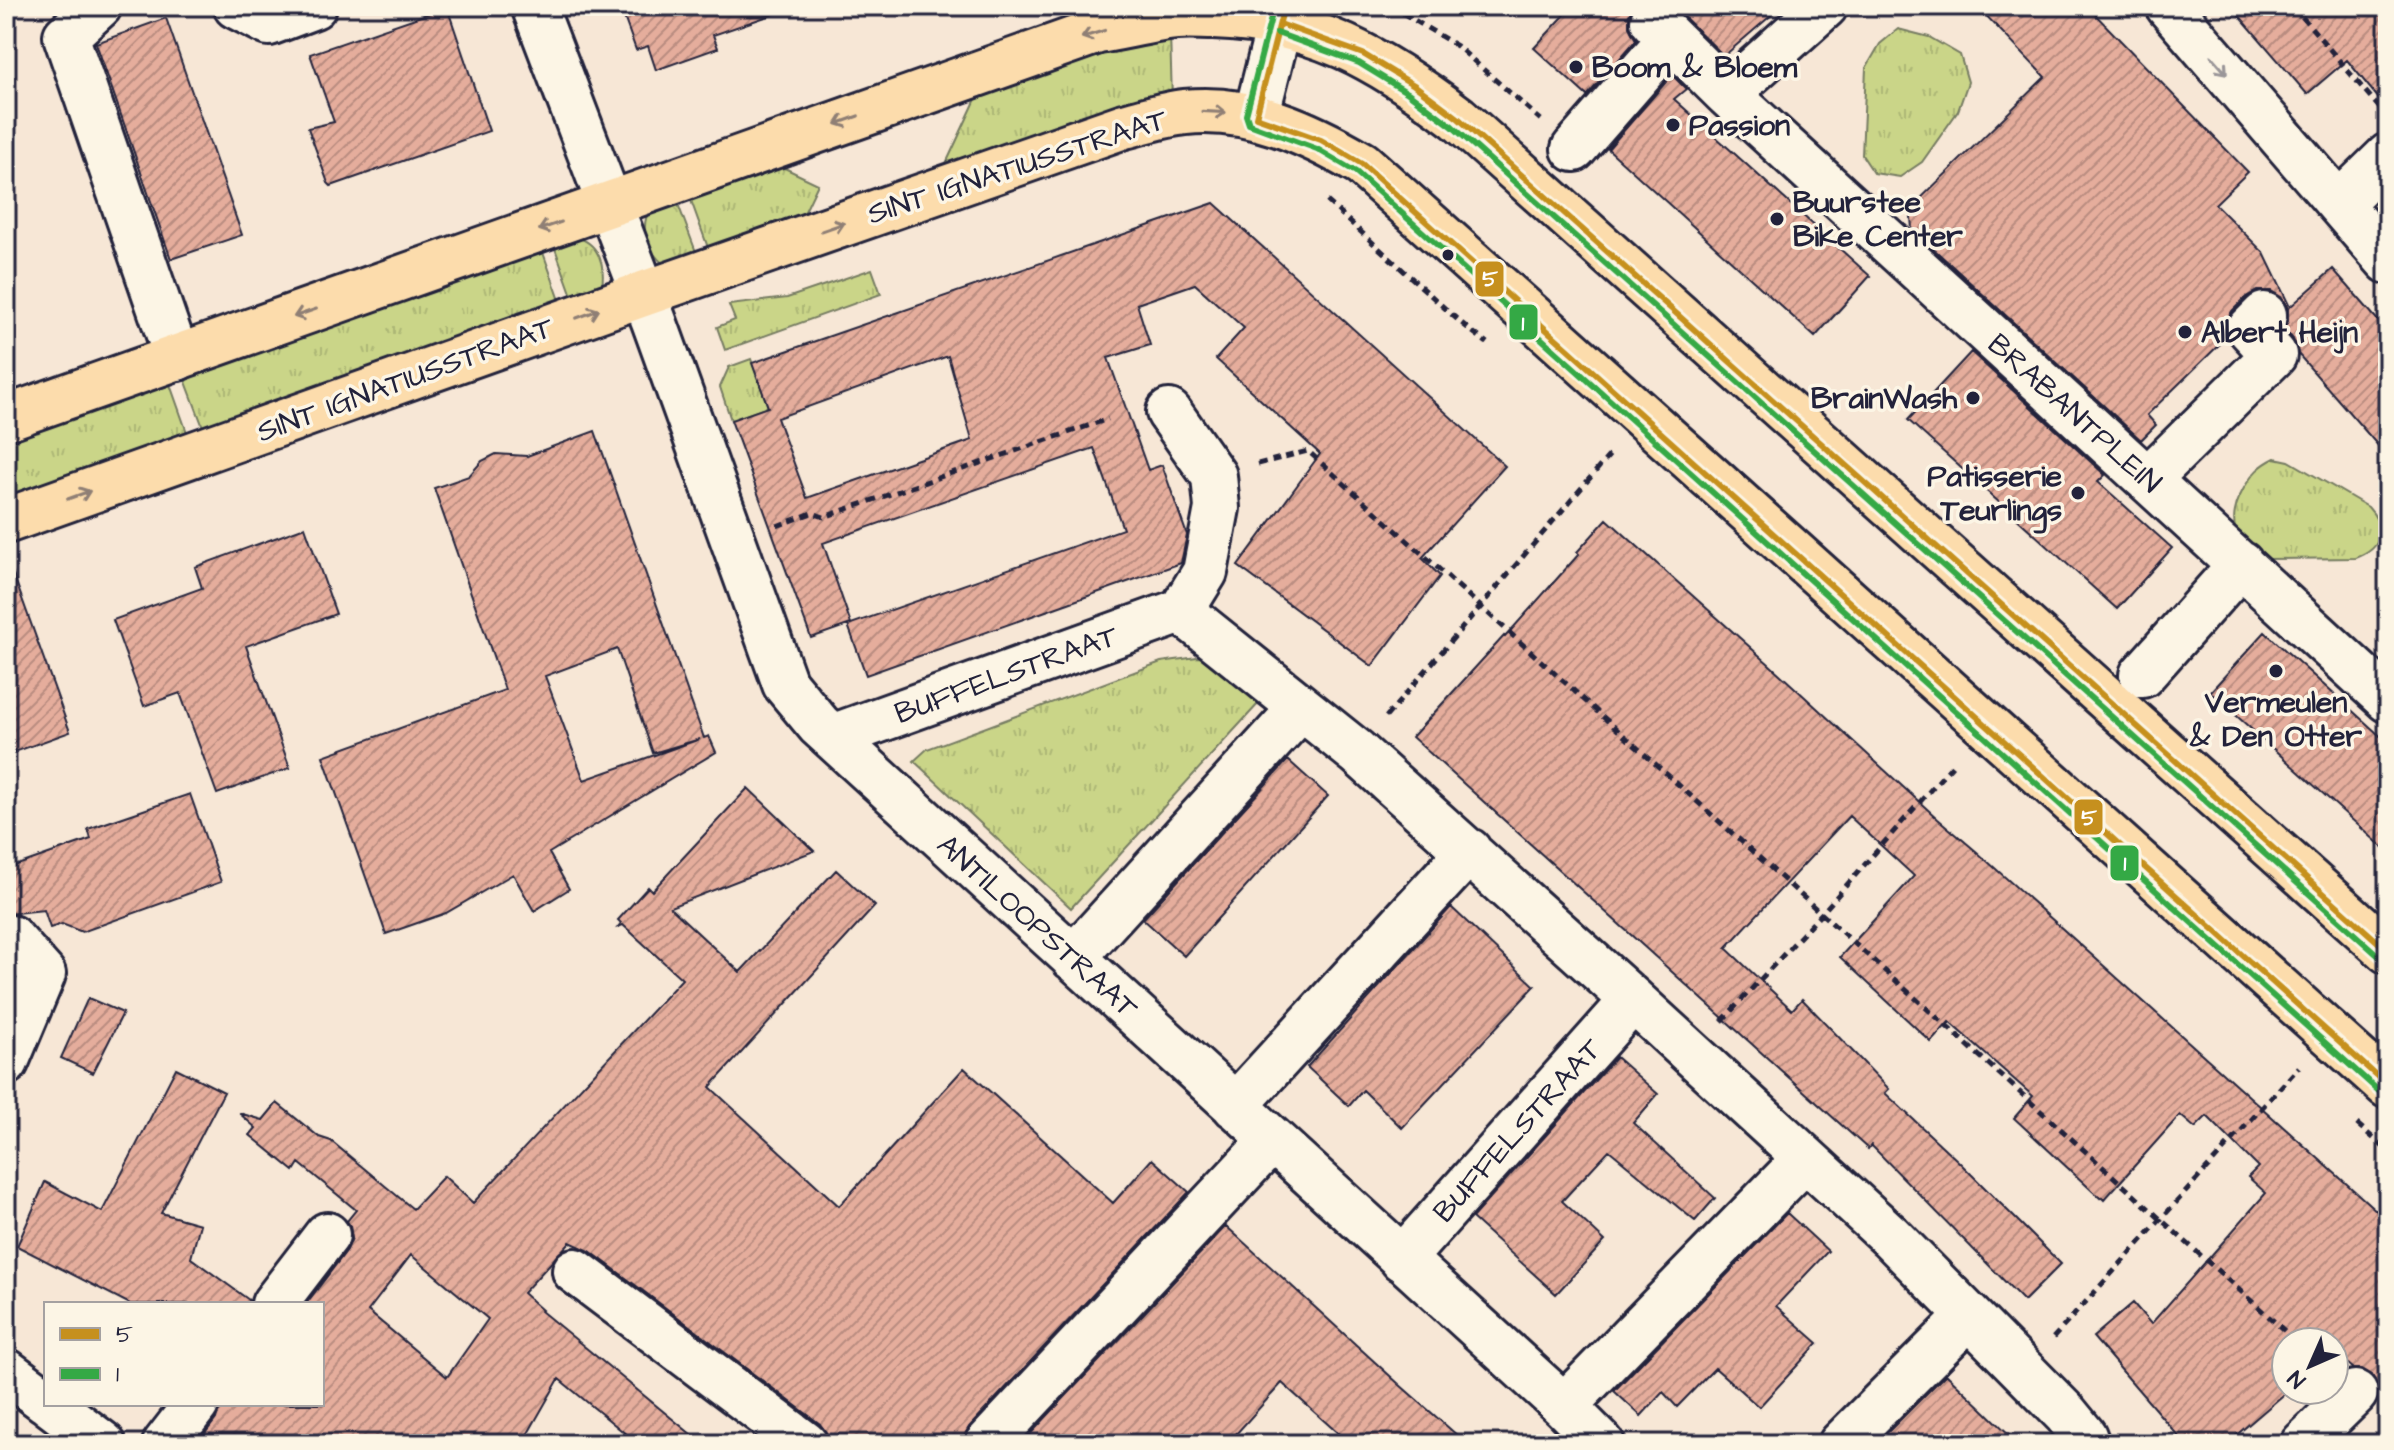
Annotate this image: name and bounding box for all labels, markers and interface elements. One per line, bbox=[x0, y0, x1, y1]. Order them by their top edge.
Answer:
one-way arrow bbox=[1080, 27, 1106, 42]
place label: Boom & Bloem bbox=[1592, 47, 1798, 89]
one-way arrow bbox=[2210, 54, 2228, 75]
marker: Boom & Bloem bbox=[1567, 58, 1585, 76]
street label: SINT IGNATIUSSTRAAT bbox=[862, 99, 1173, 235]
one-way arrow bbox=[1200, 105, 1227, 120]
place label: Passion bbox=[1689, 105, 1790, 147]
one-way arrow bbox=[835, 114, 860, 129]
marker: Passion bbox=[1664, 116, 1682, 134]
place label: Buurstee Bike Center bbox=[1793, 182, 1963, 258]
marker: Buurstee Bike Center bbox=[1768, 210, 1786, 228]
one-way arrow bbox=[821, 219, 846, 234]
one-way arrow bbox=[538, 220, 562, 234]
unlabelled marker bbox=[1440, 247, 1456, 263]
line badge: 5 bbox=[1474, 260, 1505, 298]
text: 5 bbox=[1482, 264, 1498, 295]
line badge: 1 bbox=[1508, 303, 1539, 341]
one-way arrow bbox=[575, 305, 600, 320]
one-way arrow bbox=[292, 306, 317, 321]
street label: SINT IGNATIUSSTRAAT bbox=[251, 307, 560, 453]
text: 1 bbox=[1522, 308, 1525, 339]
place label: Albert Heijn bbox=[2201, 312, 2358, 354]
marker: Albert Heijn bbox=[2176, 323, 2194, 341]
street label: BRABANTPLEIN bbox=[1978, 324, 2171, 503]
place label: BrainWash bbox=[1811, 378, 1958, 420]
marker: BrainWash bbox=[1964, 389, 1982, 407]
place label: Patisserie Teurlings bbox=[1927, 456, 2062, 534]
marker: Patisserie Teurlings bbox=[2069, 484, 2087, 502]
one-way arrow bbox=[67, 487, 91, 501]
street label: BUFFELSTRAAT bbox=[889, 615, 1124, 735]
marker: Vermeulen & Den Otter bbox=[2267, 662, 2285, 680]
place label: Vermeulen & Den Otter bbox=[2189, 682, 2362, 758]
line badge: 5 bbox=[2073, 798, 2104, 836]
text: 5 bbox=[2081, 803, 2097, 834]
street label: ANTILOOPSTRAAT bbox=[927, 825, 1147, 1029]
line badge: 1 bbox=[2109, 844, 2140, 882]
text: 1 bbox=[2124, 848, 2127, 879]
street label: BUFFELSTRAAT bbox=[1424, 1029, 1612, 1232]
legend bbox=[44, 1302, 324, 1406]
text: 5 bbox=[116, 1318, 133, 1352]
north arrow bbox=[2270, 1326, 2350, 1406]
text: 1 bbox=[116, 1358, 119, 1392]
text: N bbox=[2281, 1363, 2313, 1395]

